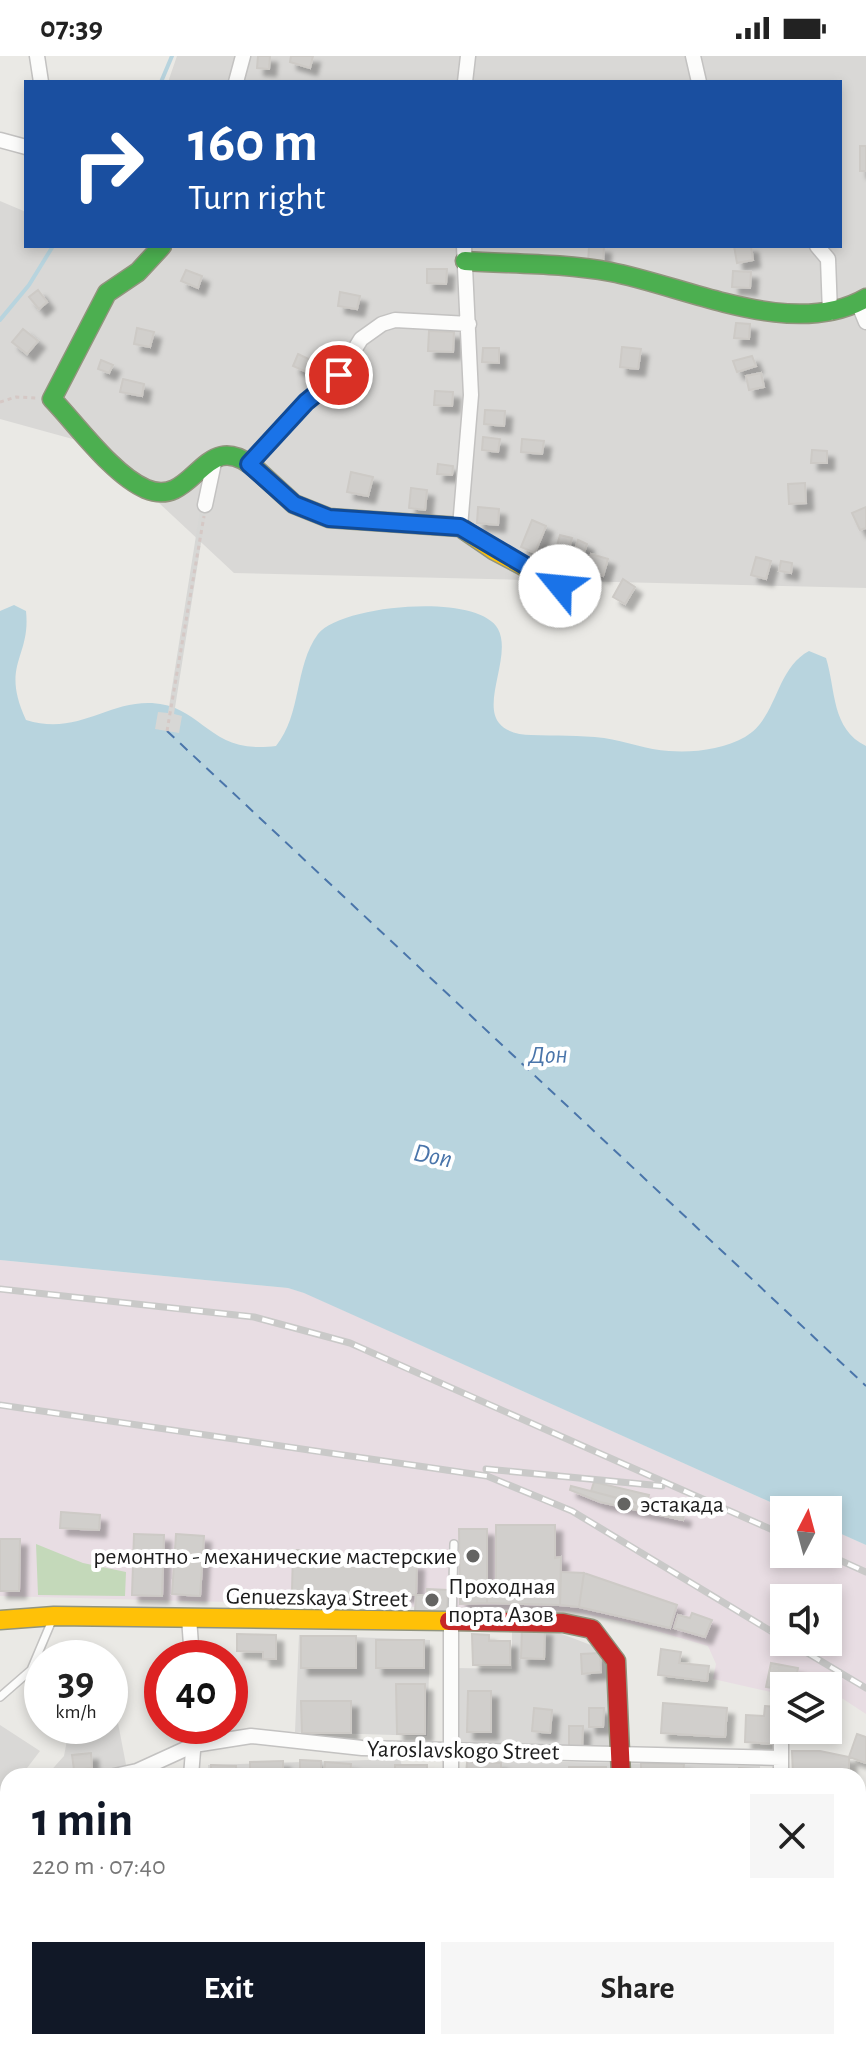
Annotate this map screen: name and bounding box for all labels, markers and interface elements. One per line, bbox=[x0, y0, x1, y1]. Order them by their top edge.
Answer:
text: 07:39 bbox=[40, 13, 103, 43]
icon: right bbox=[56, 112, 160, 216]
text: 160 m bbox=[188, 115, 318, 171]
text: Turn right bbox=[188, 180, 325, 216]
pin bbox=[305, 341, 373, 409]
icon: arrive bbox=[317, 353, 361, 397]
position arrow bbox=[518, 544, 602, 628]
water label: Дон bbox=[527, 1042, 568, 1068]
water label: Don bbox=[411, 1140, 454, 1172]
place label: эстакада bbox=[640, 1493, 724, 1517]
marker: эстакада bbox=[615, 1495, 633, 1513]
north arrow bbox=[770, 1496, 842, 1568]
map controls bbox=[770, 1496, 842, 1744]
place label: ремонтно - механические мастерские bbox=[93, 1545, 457, 1569]
marker: ремонтно - механические мастерские bbox=[464, 1547, 482, 1565]
place label: Проходная порта Азов bbox=[448, 1575, 556, 1627]
street label: Genuezskaya Street bbox=[226, 1584, 409, 1612]
button: sound bbox=[770, 1584, 842, 1656]
marker: Проходная порта Азов bbox=[423, 1591, 441, 1609]
speed limit sign: 40 bbox=[144, 1640, 248, 1744]
text: 39 bbox=[58, 1662, 94, 1702]
button: layers bbox=[770, 1672, 842, 1744]
text: km/h bbox=[55, 1702, 97, 1722]
street label: Yaroslavskogo Street bbox=[367, 1737, 560, 1765]
button: close bbox=[750, 1794, 834, 1878]
text: 1 min bbox=[32, 1797, 133, 1845]
text: 220 m · 07:40 bbox=[32, 1853, 166, 1879]
button: Exit bbox=[32, 1942, 425, 2034]
button: Share bbox=[441, 1942, 834, 2034]

